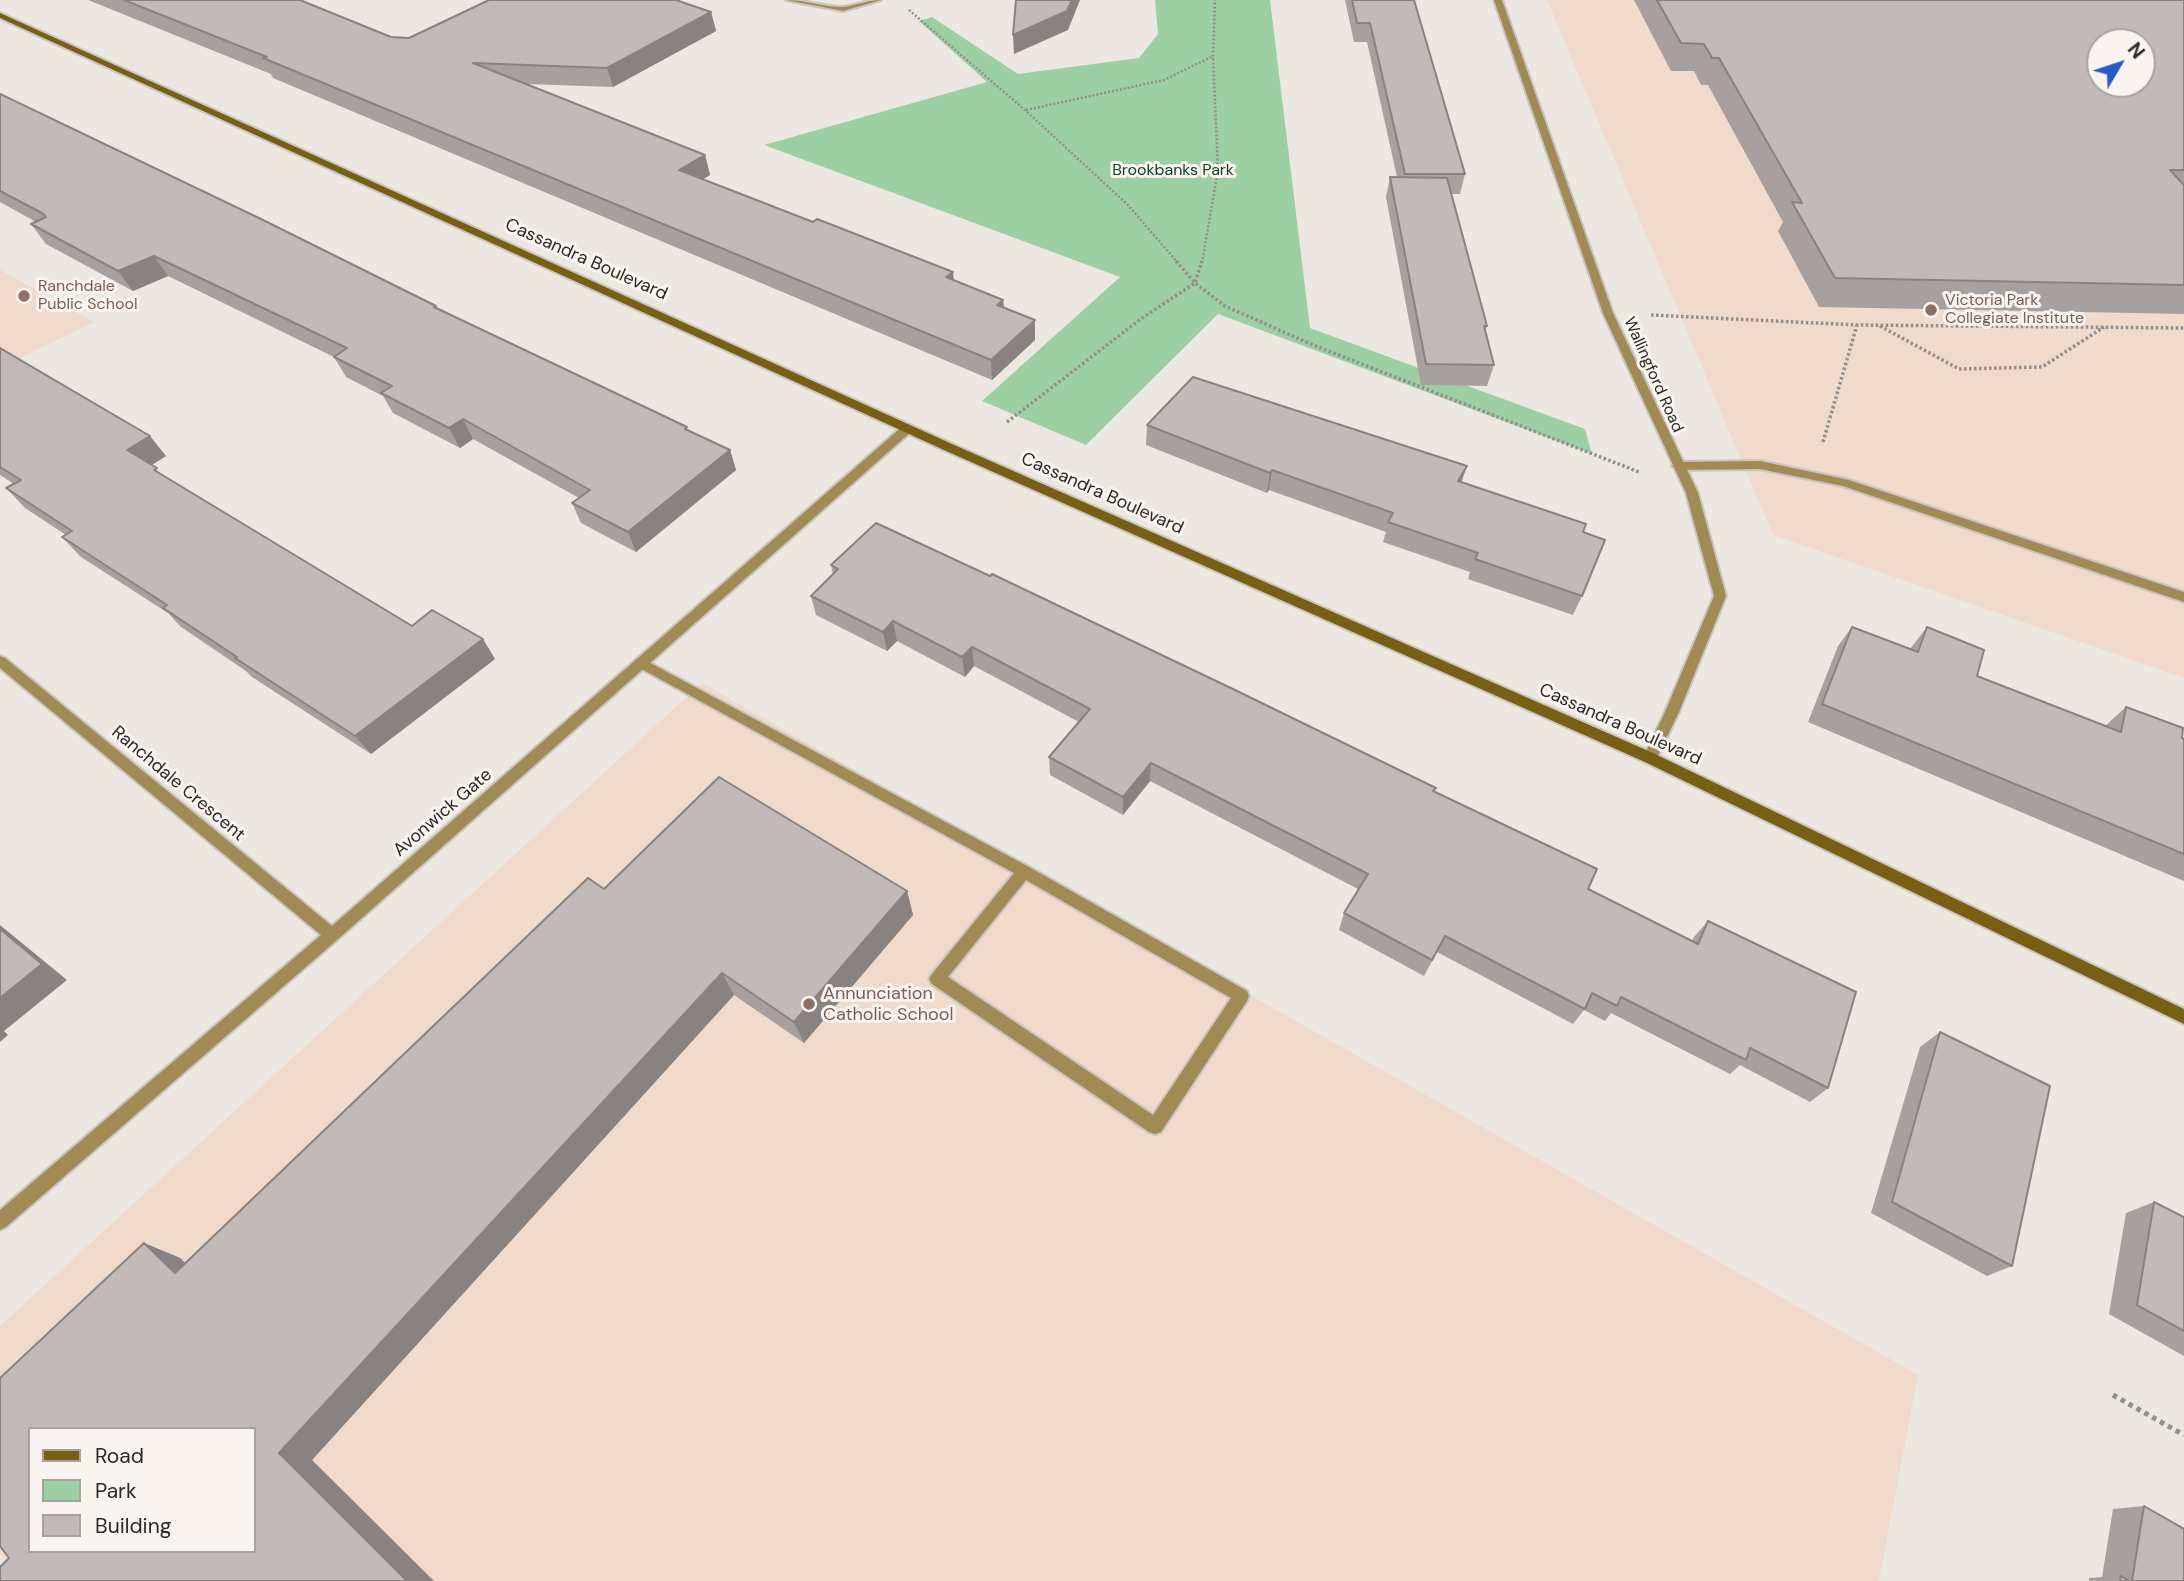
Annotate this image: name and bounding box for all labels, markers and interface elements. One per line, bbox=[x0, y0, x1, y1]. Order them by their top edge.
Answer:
north arrow bbox=[2086, 28, 2156, 98]
text: N bbox=[2122, 37, 2150, 64]
park label: Brookbanks Park bbox=[1112, 161, 1234, 181]
street label: Cassandra Boulevard bbox=[501, 214, 671, 306]
place label: Ranchdale Public School bbox=[38, 277, 137, 315]
marker: Ranchdale Public School bbox=[16, 288, 32, 304]
place label: Victoria Park Collegiate Institute bbox=[1945, 291, 2084, 329]
marker: Victoria Park Collegiate Institute bbox=[1923, 302, 1939, 318]
street label: Wallingford Road bbox=[1619, 314, 1687, 436]
street label: Cassandra Boulevard bbox=[1017, 448, 1187, 540]
street label: Cassandra Boulevard bbox=[1535, 679, 1705, 771]
street label: Ranchdale Crescent bbox=[107, 722, 249, 846]
street label: Avonwick Gate bbox=[389, 764, 497, 862]
place label: Annunciation Catholic School bbox=[823, 983, 953, 1026]
marker: Annunciation Catholic School bbox=[801, 996, 817, 1012]
legend bbox=[28, 1427, 256, 1553]
text: Road bbox=[95, 1442, 144, 1470]
text: Park bbox=[95, 1477, 136, 1505]
text: Building bbox=[95, 1512, 171, 1540]

